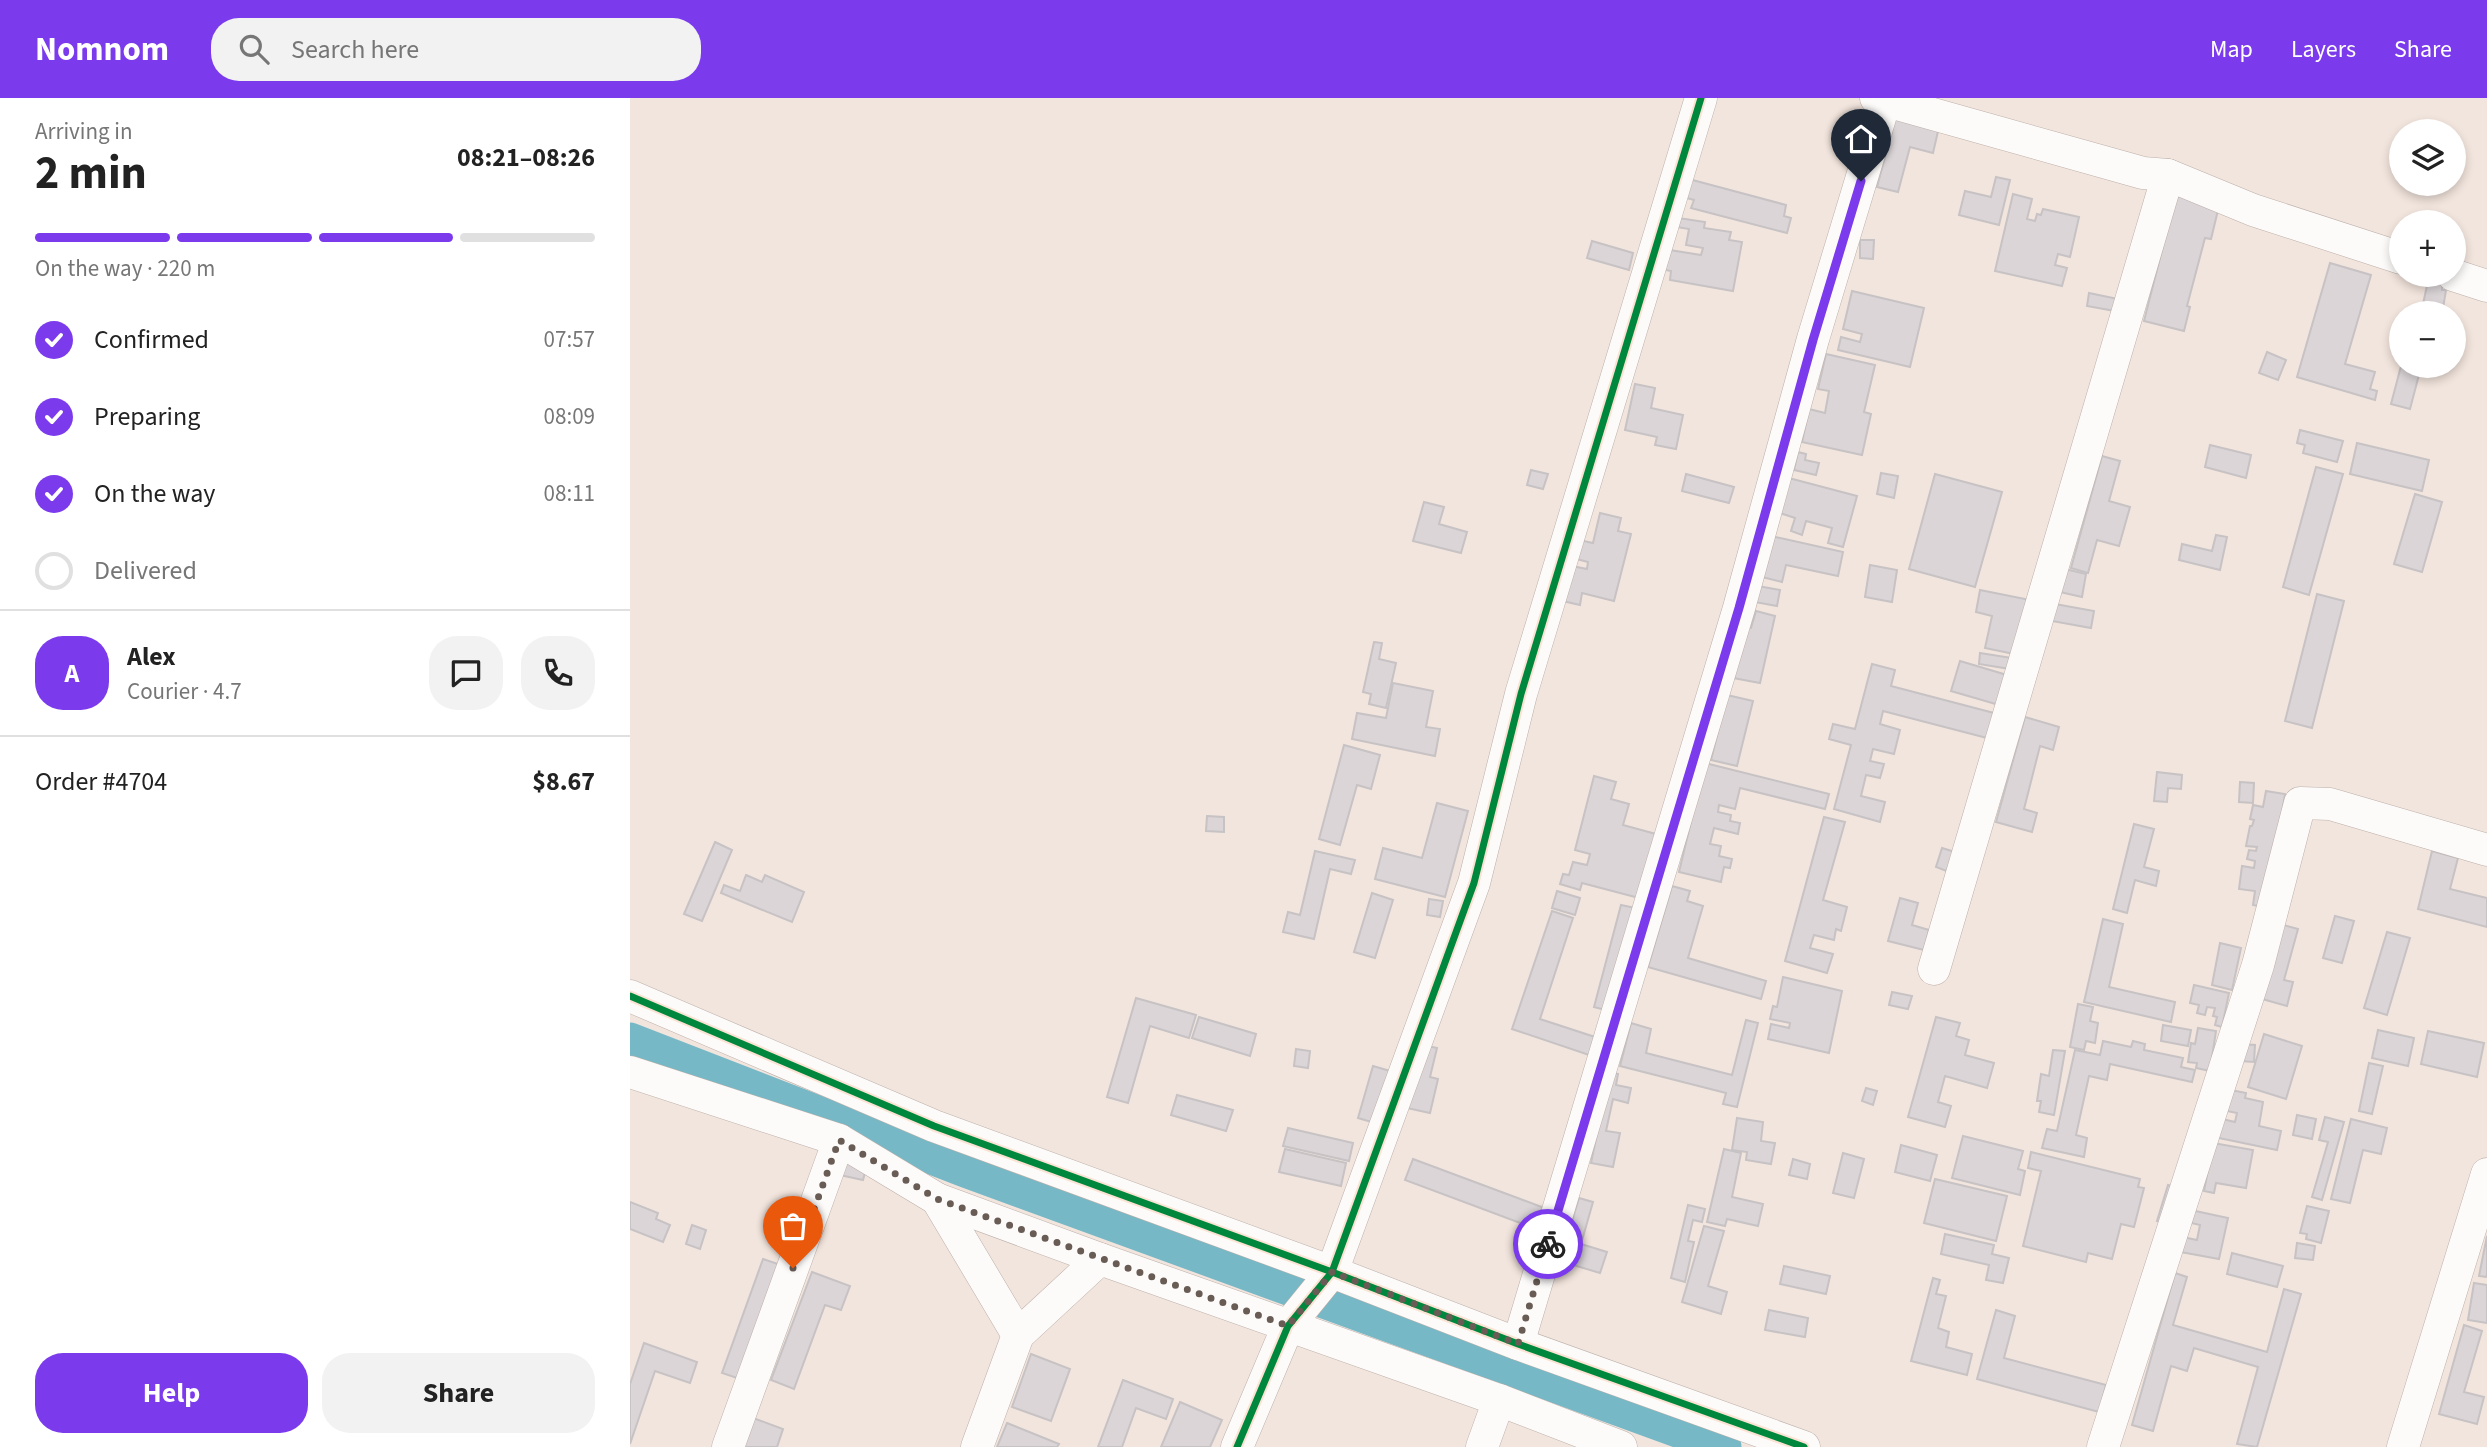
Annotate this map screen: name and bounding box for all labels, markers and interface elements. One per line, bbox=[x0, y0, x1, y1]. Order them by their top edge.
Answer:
search box bbox=[211, 18, 701, 81]
text: Nomnom bbox=[35, 26, 169, 73]
icon: search bbox=[235, 30, 273, 68]
text: Search here bbox=[291, 31, 419, 68]
text: Map bbox=[2210, 32, 2253, 67]
text: Layers bbox=[2291, 32, 2356, 67]
text: Share bbox=[2394, 32, 2452, 67]
pin bbox=[1831, 109, 1891, 181]
text: Arriving in bbox=[35, 115, 133, 148]
map controls bbox=[2389, 119, 2466, 378]
button: layers bbox=[2389, 119, 2466, 196]
icon: home bbox=[1842, 120, 1880, 158]
text: 08:21–08:26 bbox=[457, 139, 595, 176]
text: 2 min bbox=[35, 141, 147, 206]
button: + bbox=[2389, 210, 2466, 287]
text: On the way · 220 m bbox=[35, 252, 215, 285]
button: − bbox=[2389, 301, 2466, 378]
icon: check bbox=[35, 321, 73, 359]
text: Confirmed bbox=[94, 321, 209, 358]
text: 07:57 bbox=[544, 323, 595, 356]
icon: check bbox=[35, 398, 73, 436]
text: Preparing bbox=[94, 398, 200, 435]
text: 08:09 bbox=[544, 400, 595, 433]
icon: check bbox=[35, 475, 73, 513]
text: On the way bbox=[94, 475, 215, 512]
text: 08:11 bbox=[544, 477, 595, 510]
text: Delivered bbox=[94, 552, 197, 589]
button: chat bbox=[429, 636, 503, 710]
button: phone bbox=[521, 636, 595, 710]
text: Alex bbox=[127, 638, 176, 675]
text: A bbox=[65, 655, 79, 692]
text: Courier · 4.7 bbox=[127, 675, 242, 708]
text: Order #4704 bbox=[35, 763, 167, 800]
text: $8.67 bbox=[532, 763, 595, 800]
pin bbox=[763, 1196, 823, 1268]
icon: bag bbox=[774, 1207, 812, 1245]
courier bbox=[1513, 1209, 1583, 1279]
icon: bike bbox=[1529, 1225, 1567, 1263]
button: Help bbox=[35, 1353, 308, 1433]
button: Share bbox=[322, 1353, 595, 1433]

